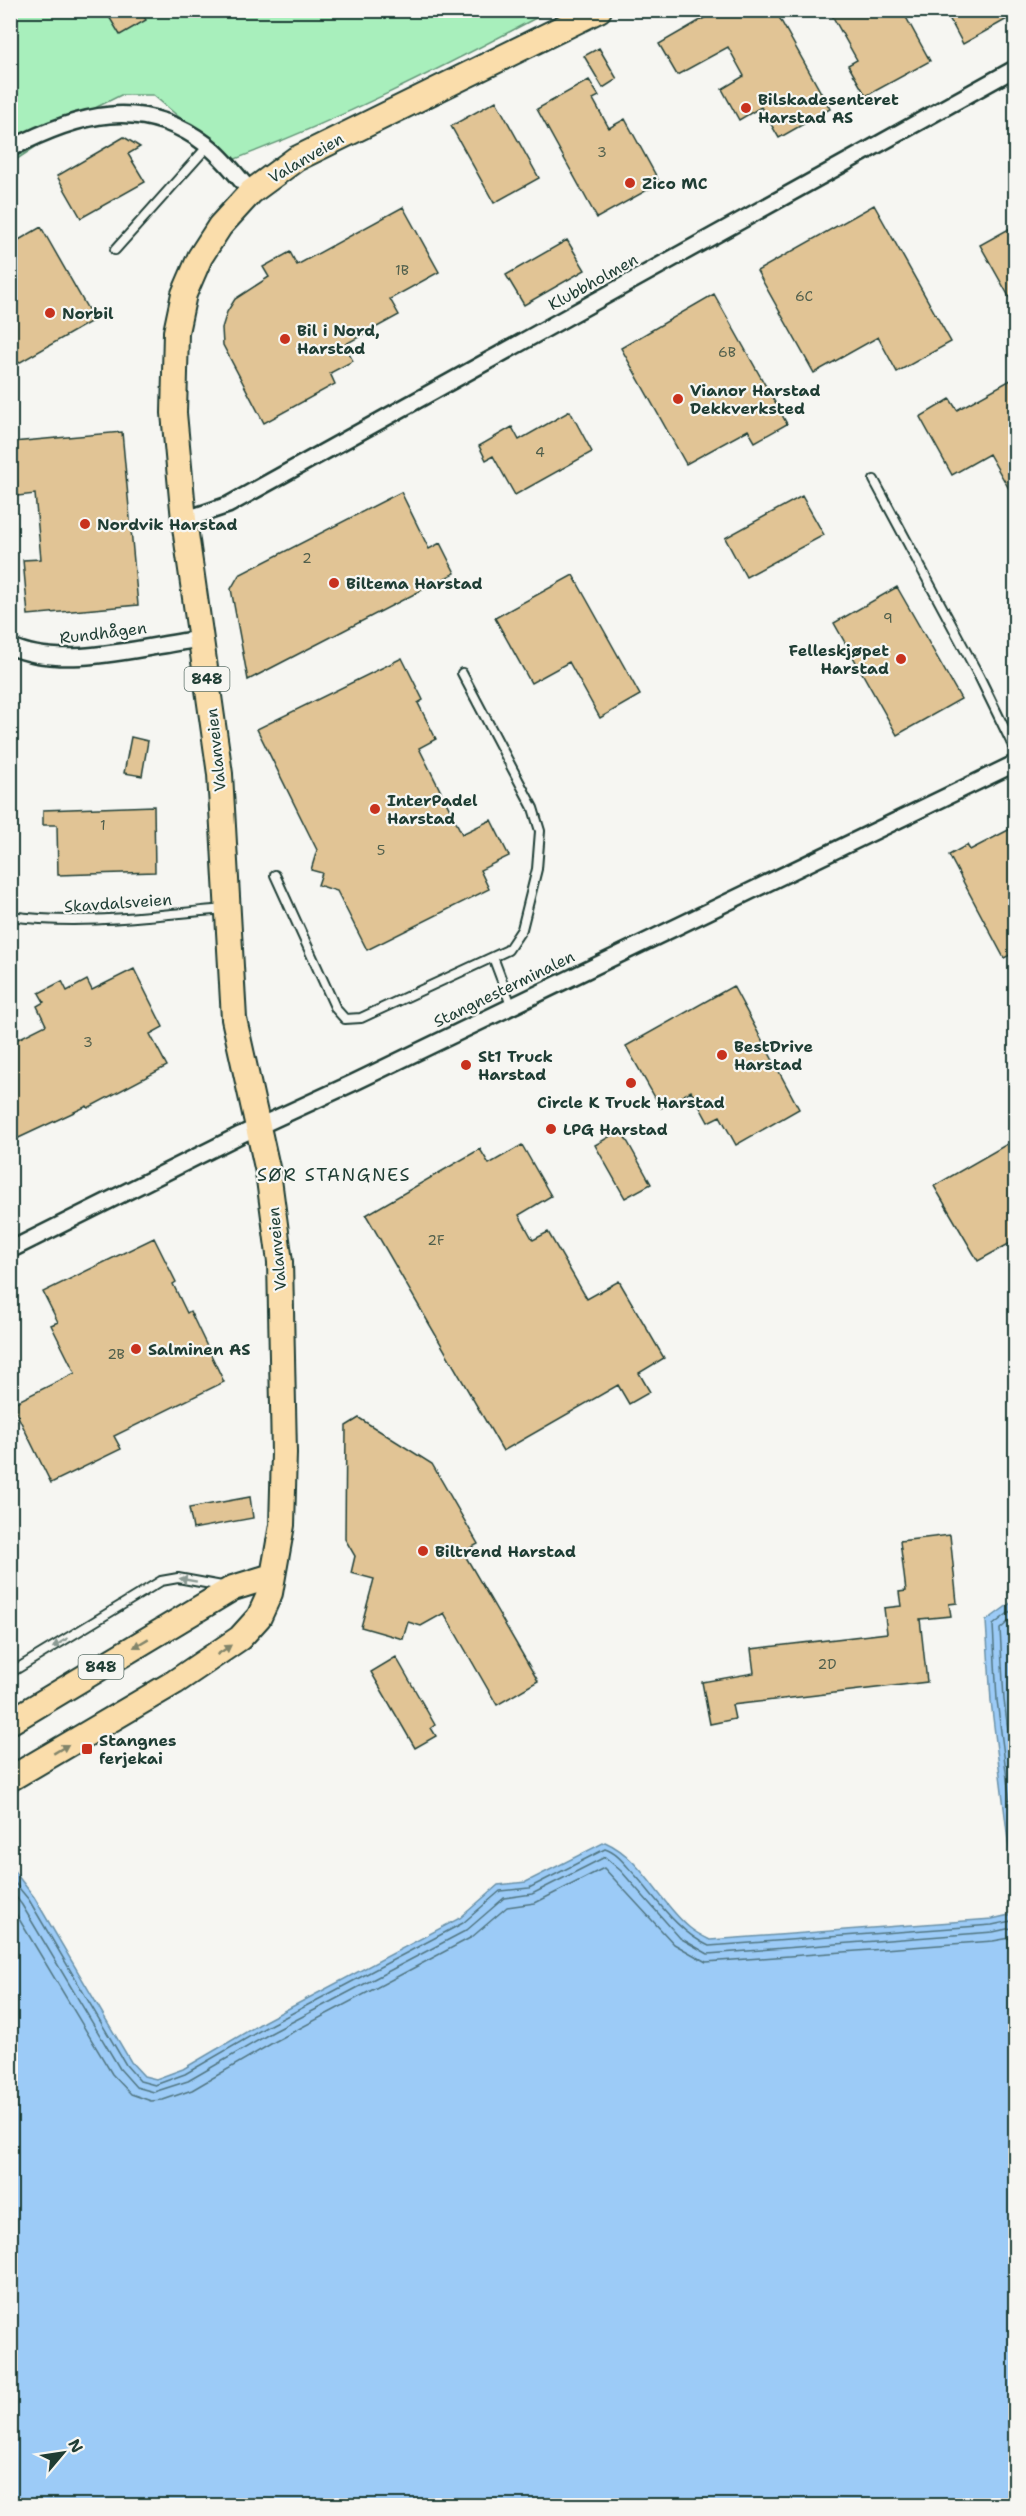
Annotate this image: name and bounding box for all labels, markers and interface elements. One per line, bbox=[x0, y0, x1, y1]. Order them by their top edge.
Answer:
place label: Bilskadesenteret Harstad AS bbox=[758, 89, 899, 128]
marker: Bilskadesenteret Harstad AS bbox=[739, 101, 753, 115]
street label: Valanveien bbox=[265, 128, 348, 188]
house number: 3 bbox=[597, 143, 607, 161]
place label: Zico MC bbox=[642, 173, 708, 194]
marker: Zico MC bbox=[623, 176, 637, 190]
street label: Klubbholmen bbox=[545, 249, 642, 315]
house number: 1B bbox=[395, 261, 409, 279]
house number: 6C bbox=[795, 287, 813, 305]
place label: Norbil bbox=[62, 303, 114, 324]
marker: Norbil bbox=[43, 306, 57, 320]
place label: Bil i Nord, Harstad bbox=[297, 320, 380, 359]
marker: Bil i Nord, Harstad bbox=[278, 332, 292, 346]
house number: 6B bbox=[718, 343, 736, 361]
place label: Vianor Harstad Dekkverksted bbox=[690, 380, 821, 419]
marker: Vianor Harstad Dekkverksted bbox=[671, 392, 685, 406]
house number: 4 bbox=[535, 443, 545, 461]
place label: Nordvik Harstad bbox=[97, 514, 237, 535]
marker: Nordvik Harstad bbox=[78, 517, 92, 531]
house number: 2 bbox=[302, 549, 312, 567]
place label: Biltema Harstad bbox=[346, 573, 483, 594]
marker: Biltema Harstad bbox=[327, 576, 341, 590]
house number: 9 bbox=[883, 609, 893, 627]
street label: Rundhågen bbox=[58, 617, 148, 649]
place label: Felleskjøpet Harstad bbox=[789, 640, 889, 679]
marker: Felleskjøpet Harstad bbox=[894, 652, 908, 666]
road number: 848 bbox=[184, 667, 230, 691]
street label: Valanveien bbox=[201, 707, 231, 793]
place label: InterPadel Harstad bbox=[387, 790, 478, 829]
marker: InterPadel Harstad bbox=[368, 802, 382, 816]
house number: 1 bbox=[100, 816, 106, 834]
house number: 5 bbox=[377, 841, 385, 859]
street label: Skavdalsveien bbox=[63, 889, 173, 917]
street label: Stangnesterminalen bbox=[430, 946, 578, 1032]
house number: 3 bbox=[83, 1033, 93, 1051]
place label: BestDrive Harstad bbox=[734, 1036, 813, 1075]
place label: St1 Truck Harstad bbox=[478, 1046, 553, 1085]
marker: BestDrive Harstad bbox=[715, 1048, 729, 1062]
marker: St1 Truck Harstad bbox=[459, 1058, 473, 1072]
marker: Circle K Truck Harstad bbox=[624, 1076, 638, 1090]
place label: Circle K Truck Harstad bbox=[537, 1092, 725, 1113]
place label: LPG Harstad bbox=[563, 1119, 668, 1140]
marker: LPG Harstad bbox=[544, 1122, 558, 1136]
district label: SØR STANGNES bbox=[257, 1163, 411, 1187]
street label: Valanveien bbox=[263, 1206, 291, 1292]
house number: 2F bbox=[427, 1231, 445, 1249]
place label: Salminen AS bbox=[148, 1339, 250, 1360]
marker: Salminen AS bbox=[129, 1342, 143, 1356]
house number: 2B bbox=[107, 1345, 125, 1363]
place label: Biltrend Harstad bbox=[435, 1541, 576, 1562]
marker: Biltrend Harstad bbox=[416, 1544, 430, 1558]
one-way arrow bbox=[178, 1575, 197, 1584]
one-way arrow bbox=[52, 1637, 68, 1648]
one-way arrow bbox=[133, 1637, 149, 1648]
one-way arrow bbox=[215, 1644, 231, 1656]
road number: 848 bbox=[78, 1655, 124, 1679]
house number: 2D bbox=[818, 1655, 836, 1673]
place label: Stangnes ferjekai bbox=[99, 1730, 177, 1769]
marker: Stangnes ferjekai bbox=[80, 1742, 94, 1756]
one-way arrow bbox=[53, 1744, 70, 1754]
north arrow bbox=[33, 2423, 93, 2483]
text: N bbox=[63, 2435, 88, 2457]

